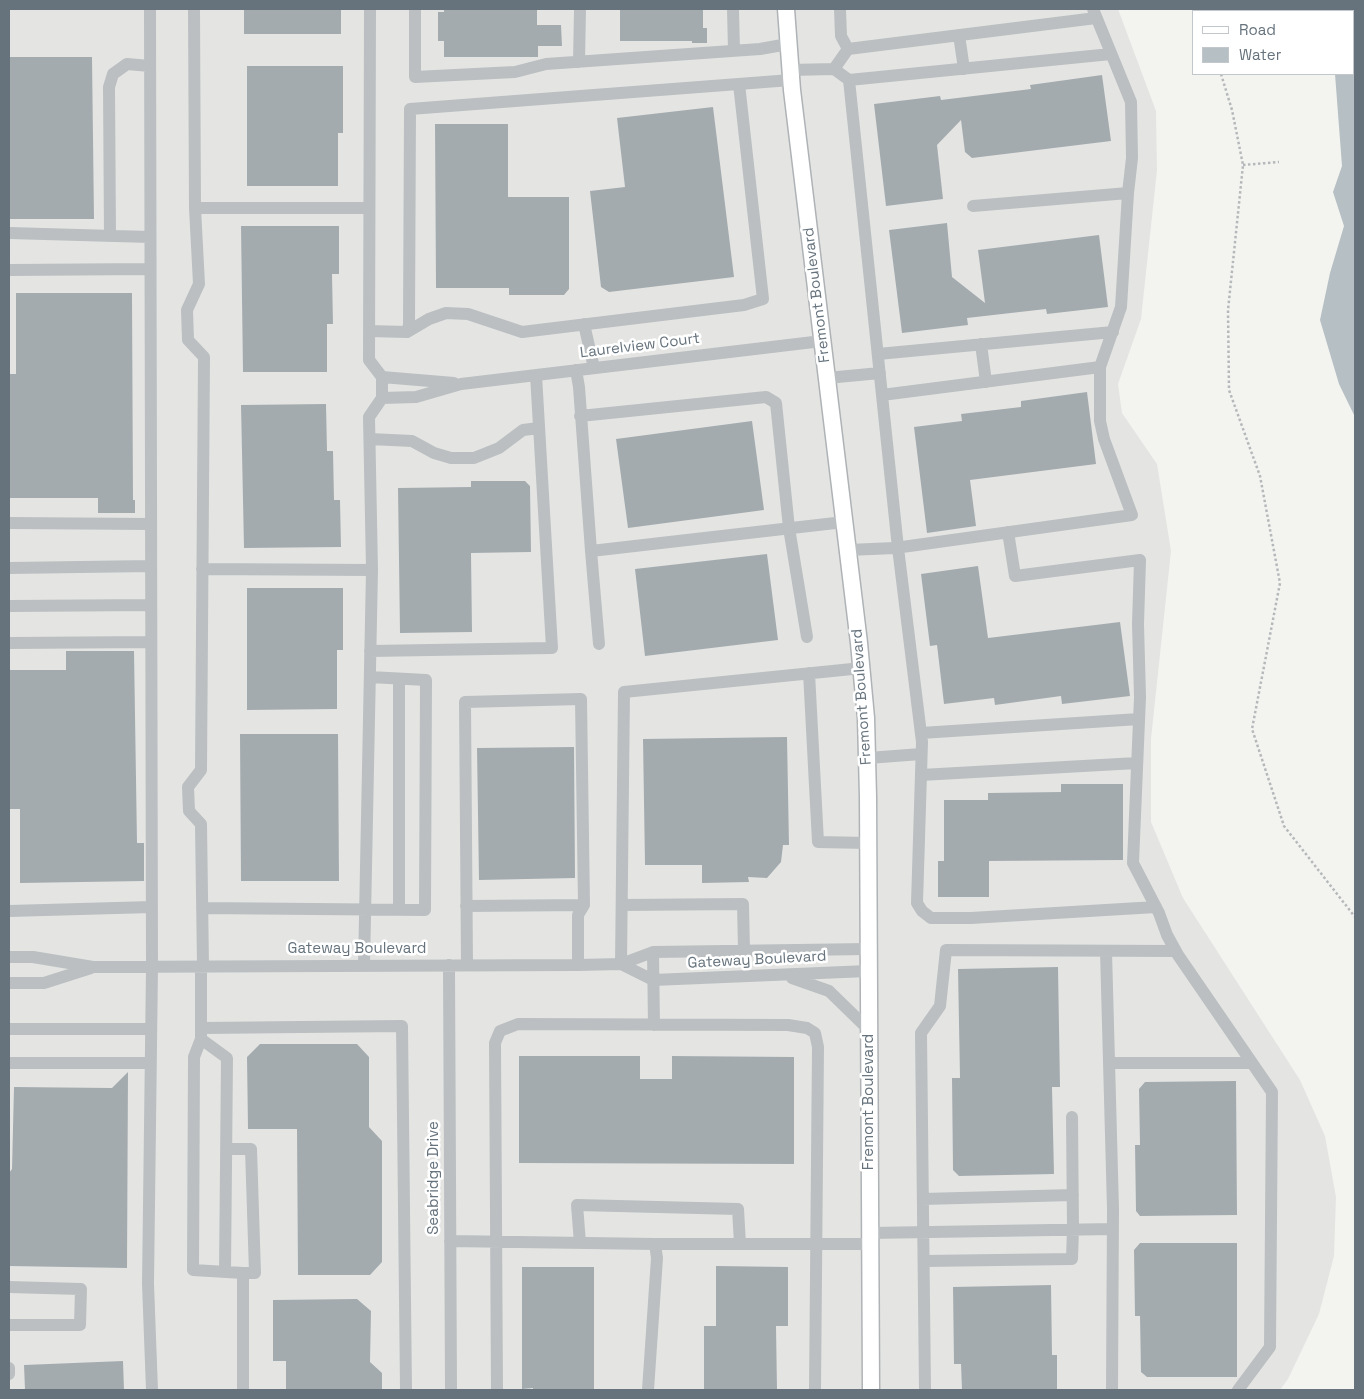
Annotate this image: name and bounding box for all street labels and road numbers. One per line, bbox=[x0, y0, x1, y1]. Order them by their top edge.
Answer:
street label: Fremont Boulevard bbox=[800, 226, 834, 364]
street label: Laurelview Court bbox=[579, 330, 701, 362]
street label: Fremont Boulevard bbox=[848, 628, 876, 766]
street label: Gateway Boulevard bbox=[288, 940, 426, 958]
street label: Gateway Boulevard bbox=[687, 947, 827, 973]
street label: Fremont Boulevard bbox=[860, 1034, 878, 1170]
street label: Seabridge Drive bbox=[425, 1121, 443, 1235]

